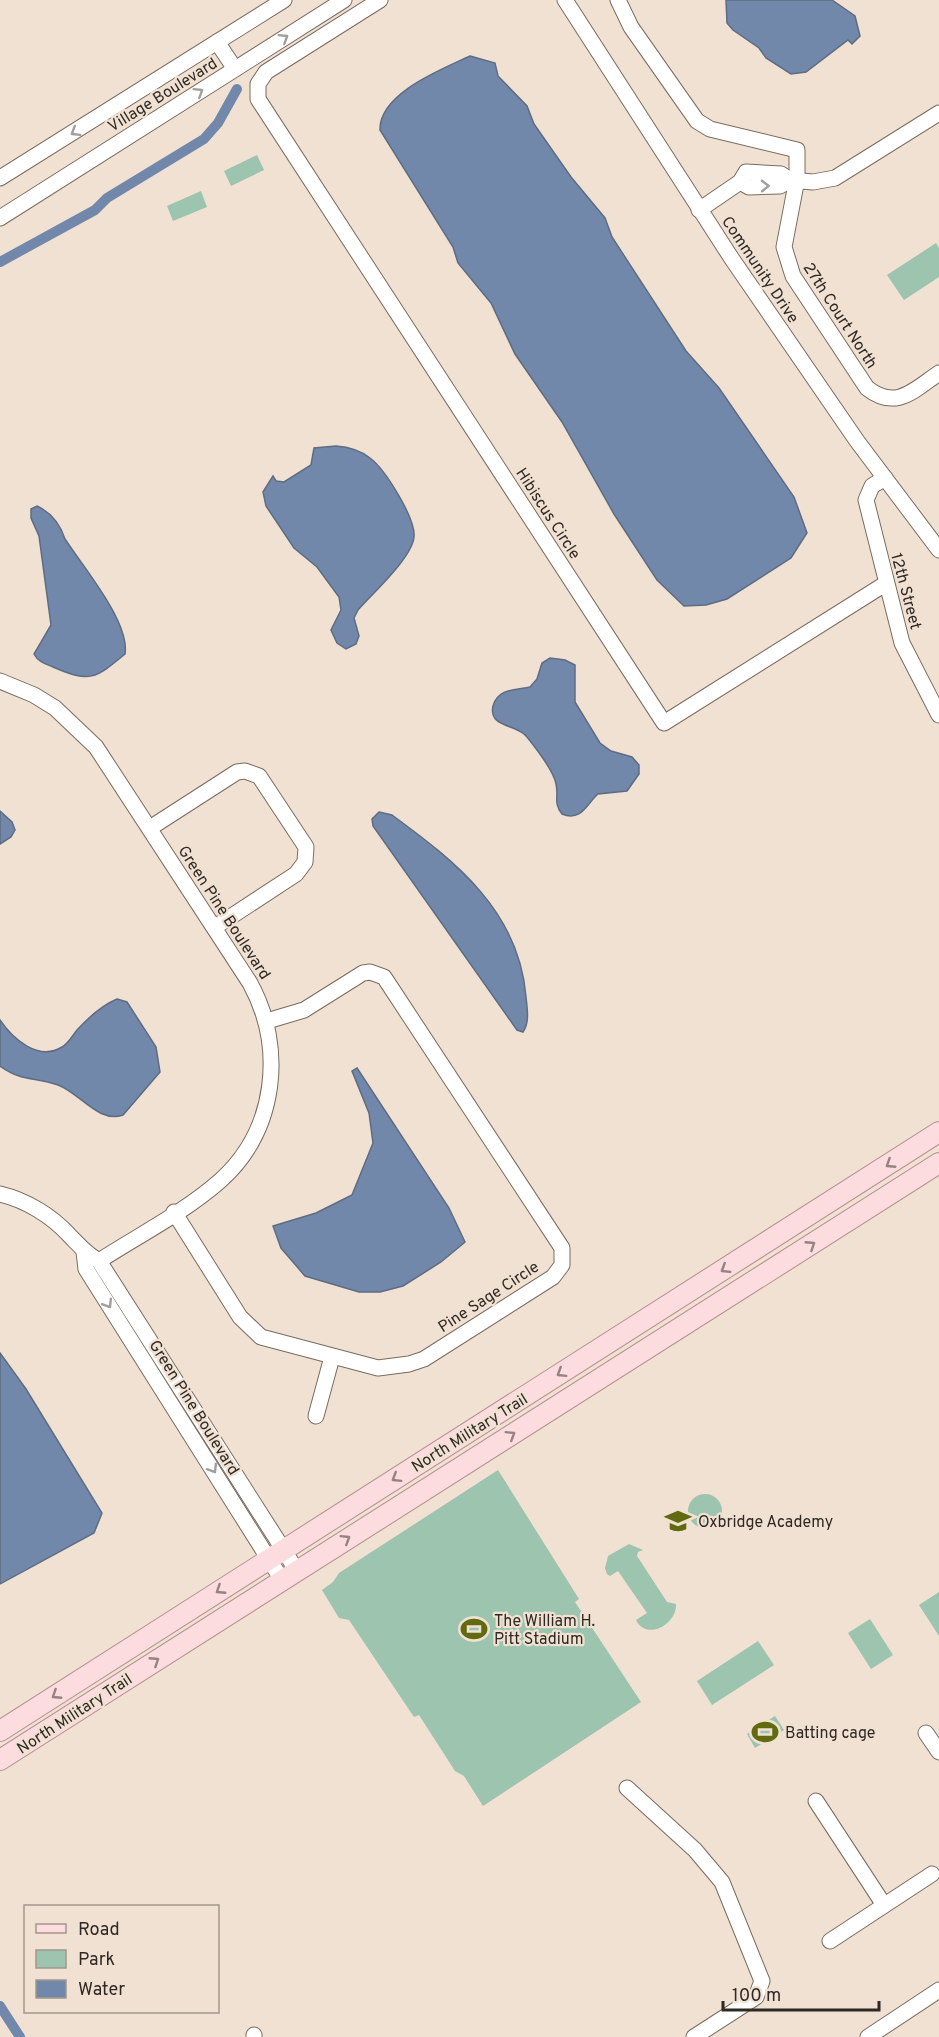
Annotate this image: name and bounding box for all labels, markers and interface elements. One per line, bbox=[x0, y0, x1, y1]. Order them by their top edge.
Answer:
one-way arrow bbox=[278, 34, 288, 46]
street label: Village Boulevard bbox=[105, 54, 221, 137]
one-way arrow bbox=[192, 88, 203, 99]
one-way arrow bbox=[70, 124, 81, 135]
one-way arrow bbox=[761, 180, 770, 193]
street label: Community Drive bbox=[716, 213, 802, 327]
street label: 27th Court North bbox=[798, 259, 881, 373]
street label: Hibiscus Circle bbox=[510, 465, 584, 563]
street label: 12th Street bbox=[885, 551, 925, 632]
street label: Green Pine Boulevard bbox=[173, 842, 274, 984]
one-way arrow bbox=[886, 1157, 897, 1168]
one-way arrow bbox=[805, 1241, 815, 1253]
street label: Pine Sage Circle bbox=[435, 1258, 543, 1338]
one-way arrow bbox=[721, 1261, 731, 1273]
one-way arrow bbox=[101, 1298, 113, 1308]
street label: Green Pine Boulevard bbox=[144, 1337, 243, 1479]
one-way arrow bbox=[557, 1366, 567, 1378]
street label: North Military Trail bbox=[408, 1390, 532, 1478]
one-way arrow bbox=[505, 1431, 515, 1443]
one-way arrow bbox=[205, 1462, 216, 1473]
one-way arrow bbox=[392, 1471, 402, 1483]
school or university icon: Oxbridge Academy bbox=[663, 1506, 693, 1536]
place label: Oxbridge Academy bbox=[698, 1513, 833, 1533]
one-way arrow bbox=[340, 1535, 350, 1547]
one-way arrow bbox=[216, 1582, 227, 1593]
place label: The William H. Pitt Stadium bbox=[494, 1612, 595, 1650]
sports icon: The William H. Pitt Stadium bbox=[459, 1614, 489, 1644]
one-way arrow bbox=[148, 1657, 159, 1668]
street label: North Military Trail bbox=[14, 1670, 136, 1759]
one-way arrow bbox=[52, 1688, 63, 1699]
sports icon: Batting cage bbox=[750, 1717, 780, 1747]
place label: Batting cage bbox=[785, 1724, 875, 1744]
legend bbox=[24, 1905, 219, 2013]
text: Road bbox=[78, 1919, 120, 1942]
text: Park bbox=[78, 1949, 115, 1972]
scale bar bbox=[723, 1974, 879, 2012]
text: Water bbox=[78, 1979, 125, 2002]
text: 100 m bbox=[732, 1985, 781, 2008]

